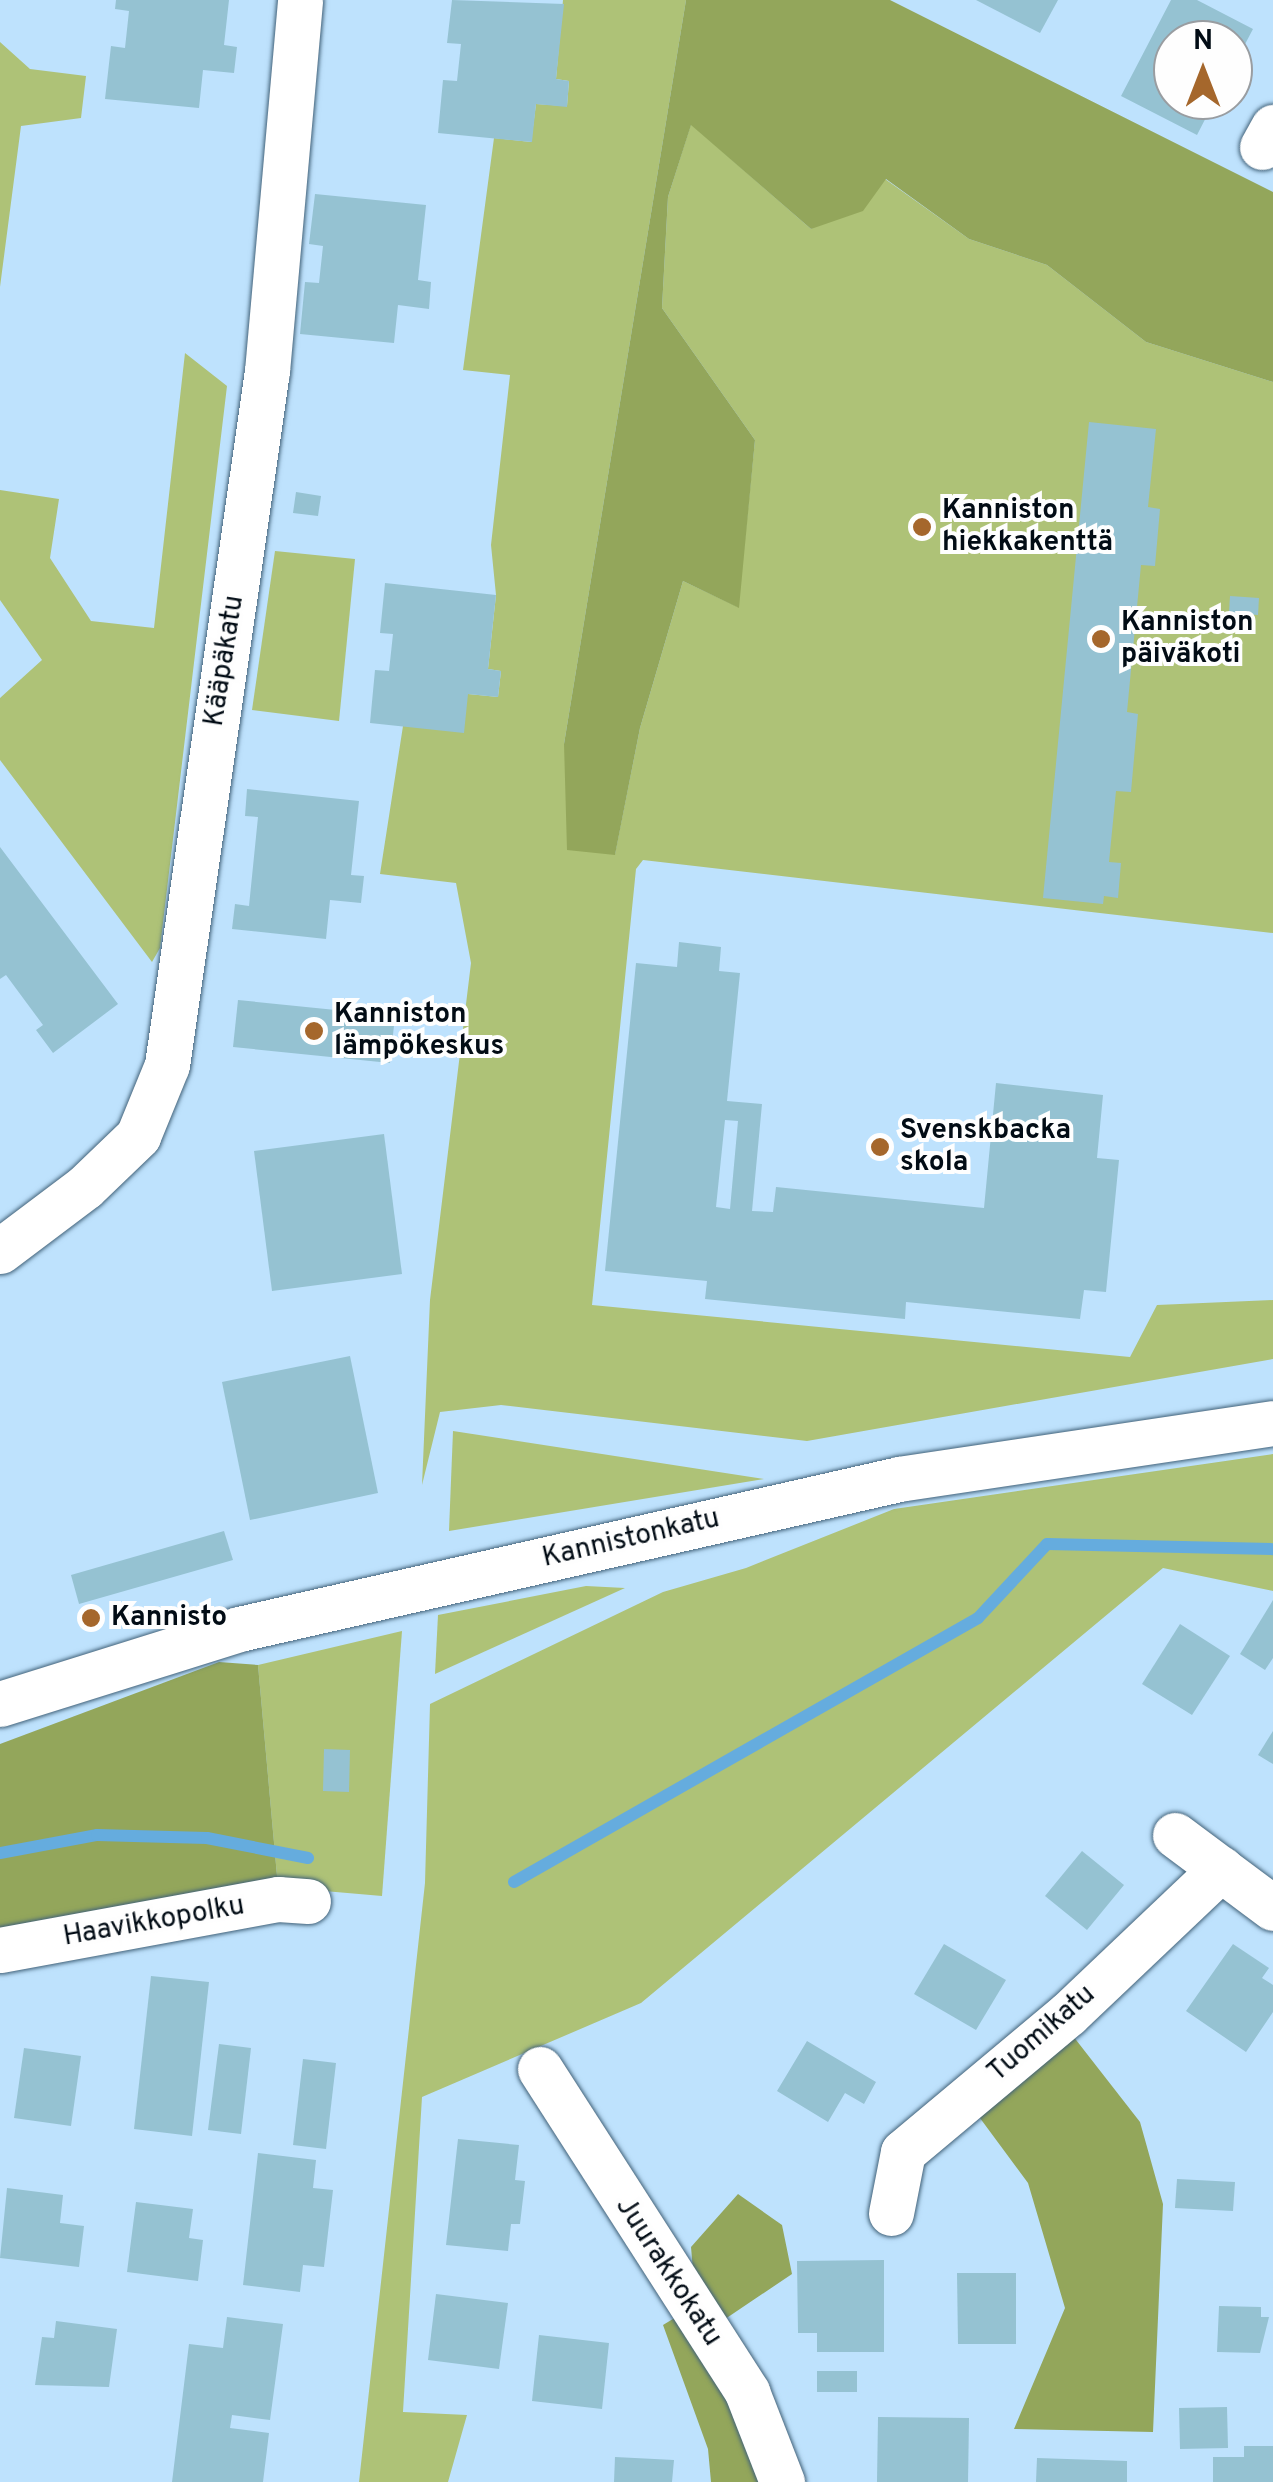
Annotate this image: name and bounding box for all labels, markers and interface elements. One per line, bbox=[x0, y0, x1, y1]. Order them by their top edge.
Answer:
north arrow bbox=[1153, 20, 1253, 120]
text: N bbox=[1193, 24, 1213, 60]
place label: Kanniston hiekkakenttä bbox=[942, 494, 1113, 560]
marker: Kanniston hiekkakenttä bbox=[911, 516, 933, 538]
street label: Kääpäkatu bbox=[198, 593, 252, 729]
place label: Kanniston päiväkoti bbox=[1121, 606, 1253, 672]
marker: Kanniston päiväkoti bbox=[1090, 628, 1112, 650]
place label: Kanniston lämpökeskus bbox=[334, 998, 504, 1064]
marker: Kanniston lämpökeskus bbox=[303, 1020, 325, 1042]
place label: Svenskbacka skola bbox=[900, 1114, 1071, 1180]
marker: Svenskbacka skola bbox=[869, 1136, 891, 1158]
street label: Kannistonkatu bbox=[539, 1502, 723, 1576]
place label: Kannisto bbox=[111, 1601, 227, 1635]
marker: Kannisto bbox=[80, 1607, 102, 1629]
street label: Haavikkopolku bbox=[61, 1890, 247, 1954]
street label: Tuomikatu bbox=[981, 1978, 1103, 2090]
street label: Juurakkokatu bbox=[607, 2191, 729, 2353]

